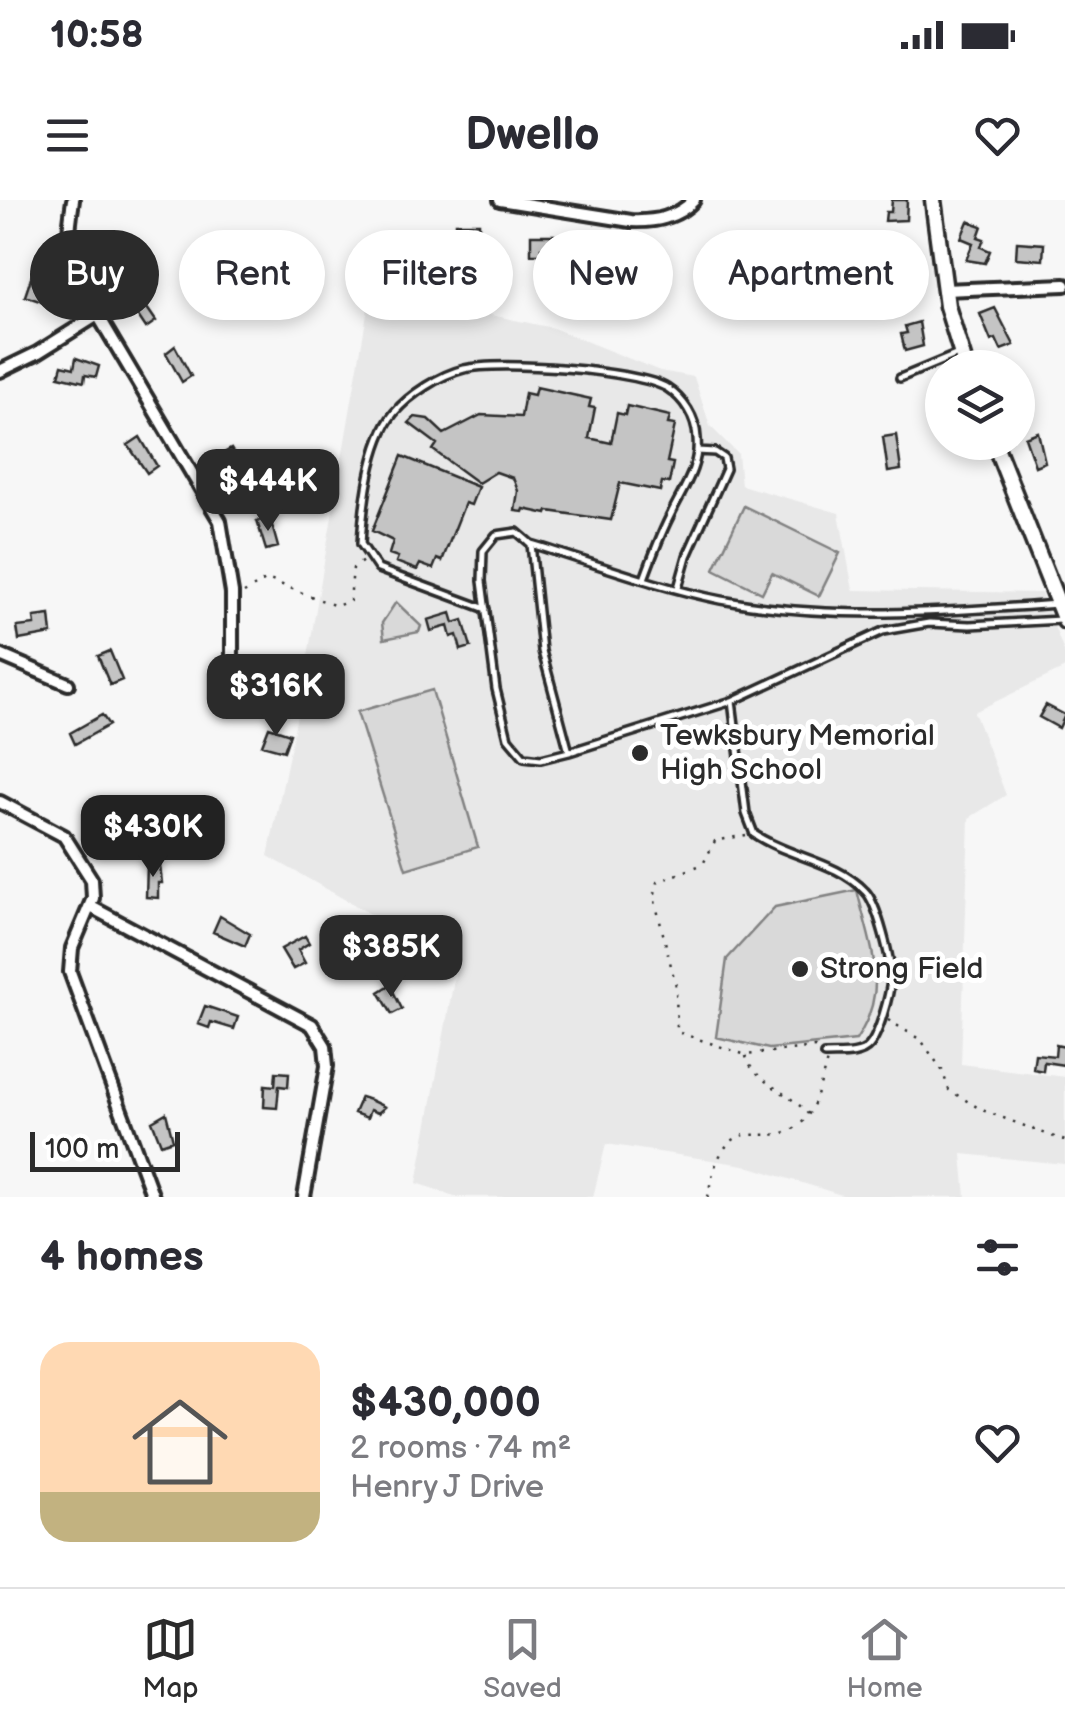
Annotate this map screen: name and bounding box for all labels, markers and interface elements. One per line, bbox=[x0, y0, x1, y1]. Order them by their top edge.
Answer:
text: 10:58 bbox=[50, 13, 144, 58]
icon: menu bbox=[40, 108, 95, 163]
text: Dwello bbox=[465, 108, 600, 163]
icon: heart bbox=[970, 108, 1025, 163]
chip: Buy bbox=[30, 230, 159, 320]
chip: Rent bbox=[179, 230, 325, 320]
chip: Filters bbox=[345, 230, 513, 320]
chip: New bbox=[533, 230, 673, 320]
chip: Apartment bbox=[693, 230, 929, 320]
map controls bbox=[925, 350, 1035, 460]
button: layers bbox=[925, 350, 1035, 460]
pin: $444K bbox=[198, 449, 338, 534]
text: $444K bbox=[218, 462, 318, 501]
pin: $316K bbox=[206, 654, 346, 739]
text: $316K bbox=[229, 667, 323, 706]
place label: Tewksbury Memorial High School bbox=[660, 718, 935, 788]
marker: Tewksbury Memorial High School bbox=[629, 742, 651, 764]
pin: $430K bbox=[83, 795, 223, 880]
text: $430K bbox=[103, 808, 203, 847]
pin: $385K bbox=[321, 915, 461, 1000]
text: $385K bbox=[341, 928, 441, 967]
place label: Strong Field bbox=[820, 951, 983, 987]
marker: Strong Field bbox=[789, 958, 811, 980]
scale bar bbox=[30, 1127, 180, 1171]
text: 100 m bbox=[45, 1133, 119, 1166]
icon: filters bbox=[970, 1230, 1025, 1285]
text: 4 homes bbox=[40, 1232, 204, 1283]
text: $430,000 bbox=[350, 1378, 541, 1429]
icon: home bbox=[120, 1382, 240, 1502]
icon: heart bbox=[970, 1415, 1025, 1470]
text: 2 rooms · 74 m² bbox=[350, 1429, 571, 1468]
text: Henry J Drive bbox=[350, 1468, 544, 1507]
tab: Map bbox=[142, 1612, 199, 1705]
tab: Saved bbox=[483, 1612, 562, 1705]
tab: Home bbox=[847, 1612, 923, 1705]

